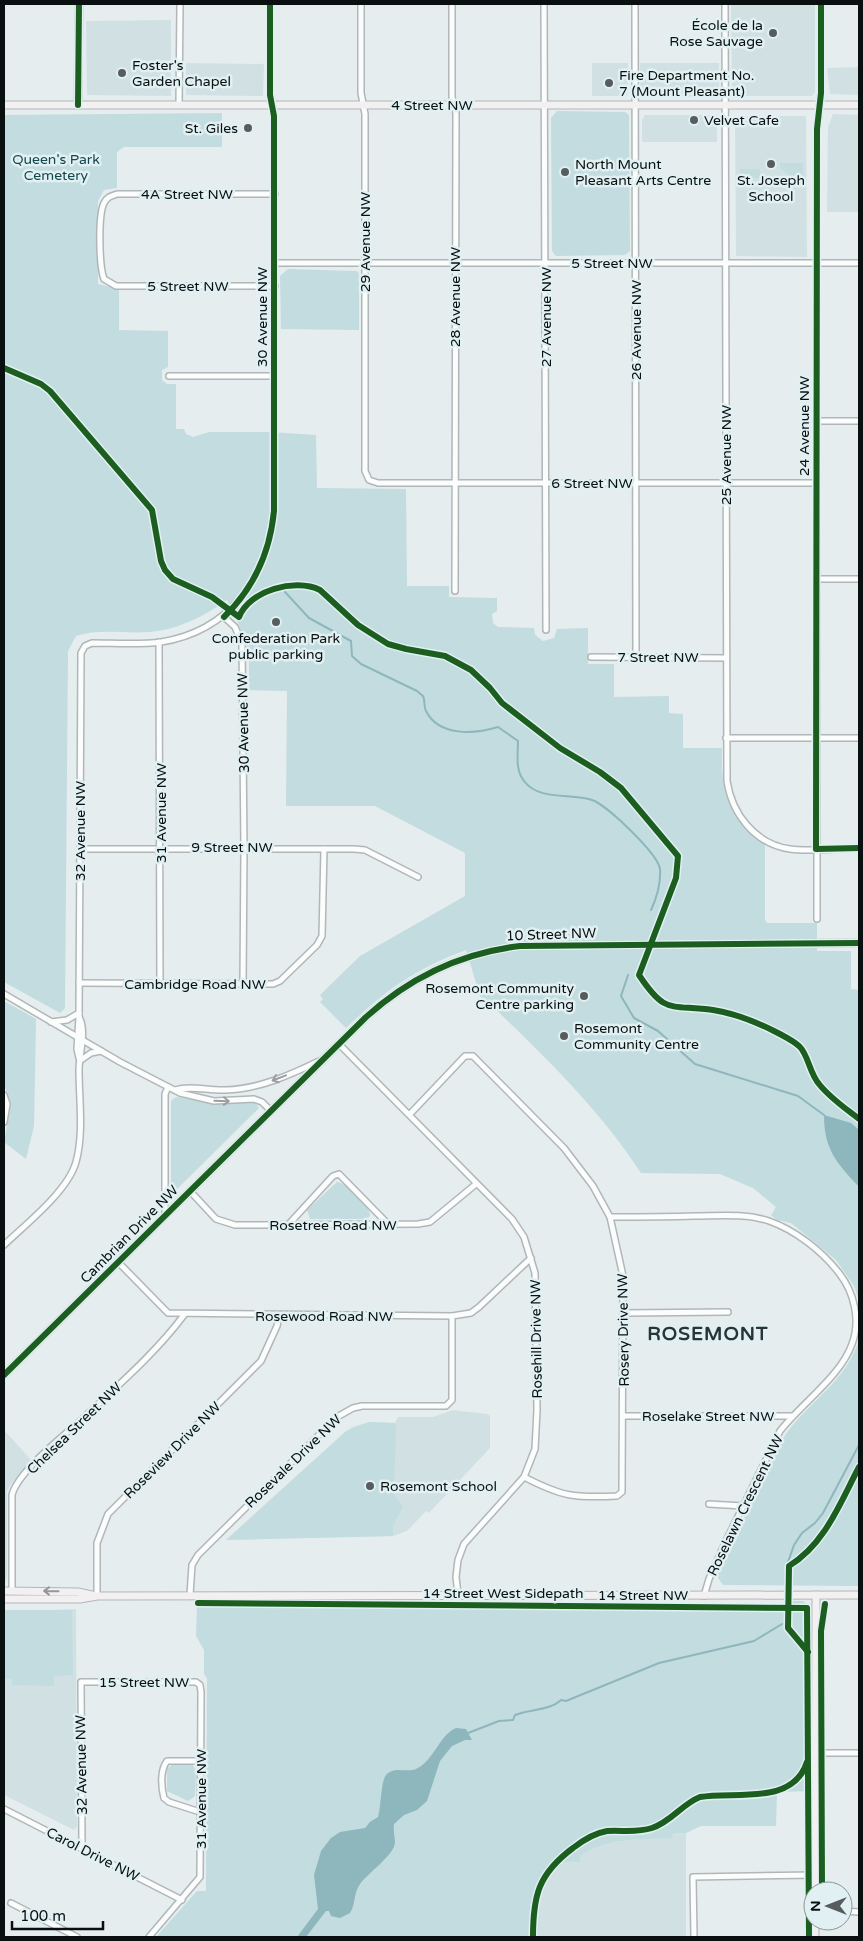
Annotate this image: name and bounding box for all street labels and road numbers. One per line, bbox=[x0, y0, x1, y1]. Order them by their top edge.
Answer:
street label: 4 Street NW bbox=[391, 97, 473, 114]
street label: 4A Street NW bbox=[141, 186, 233, 203]
street label: 29 Avenue NW bbox=[357, 192, 374, 292]
street label: 28 Avenue NW bbox=[447, 247, 464, 347]
street label: 5 Street NW bbox=[571, 255, 653, 272]
street label: 30 Avenue NW bbox=[254, 267, 271, 367]
street label: 27 Avenue NW bbox=[538, 267, 555, 367]
street label: 5 Street NW bbox=[147, 278, 229, 295]
street label: 26 Avenue NW bbox=[628, 280, 645, 380]
street label: 24 Avenue NW bbox=[796, 376, 813, 476]
street label: 25 Avenue NW bbox=[718, 405, 735, 505]
street label: 6 Street NW bbox=[551, 475, 633, 492]
street label: 7 Street NW bbox=[617, 649, 699, 666]
street label: 30 Avenue NW bbox=[234, 673, 253, 773]
street label: 31 Avenue NW bbox=[153, 763, 170, 863]
street label: 32 Avenue NW bbox=[72, 781, 89, 881]
street label: 9 Street NW bbox=[191, 839, 273, 856]
street label: 10 Street NW bbox=[506, 924, 596, 945]
street label: Cambridge Road NW bbox=[124, 976, 266, 993]
street label: Cambrian Drive NW bbox=[77, 1182, 182, 1287]
street label: Rosetree Road NW bbox=[269, 1217, 397, 1234]
street label: Rosery Drive NW bbox=[614, 1273, 633, 1387]
street label: Rosehill Drive NW bbox=[527, 1279, 546, 1399]
street label: Rosewood Road NW bbox=[255, 1308, 393, 1325]
street label: Chelsea Street NW bbox=[24, 1379, 125, 1478]
street label: Roseview Drive NW bbox=[120, 1398, 224, 1502]
street label: Roselake Street NW bbox=[642, 1408, 774, 1425]
street label: Rosevale Drive NW bbox=[242, 1411, 345, 1512]
street label: Roselawn Crescent NW bbox=[704, 1432, 787, 1579]
street label: 14 Street West Sidepath bbox=[422, 1585, 584, 1602]
street label: 14 Street NW bbox=[598, 1587, 688, 1604]
street label: 15 Street NW bbox=[99, 1674, 189, 1691]
street label: 32 Avenue NW bbox=[72, 1715, 91, 1815]
street label: 31 Avenue NW bbox=[193, 1749, 210, 1849]
street label: Carol Drive NW bbox=[44, 1824, 142, 1885]

